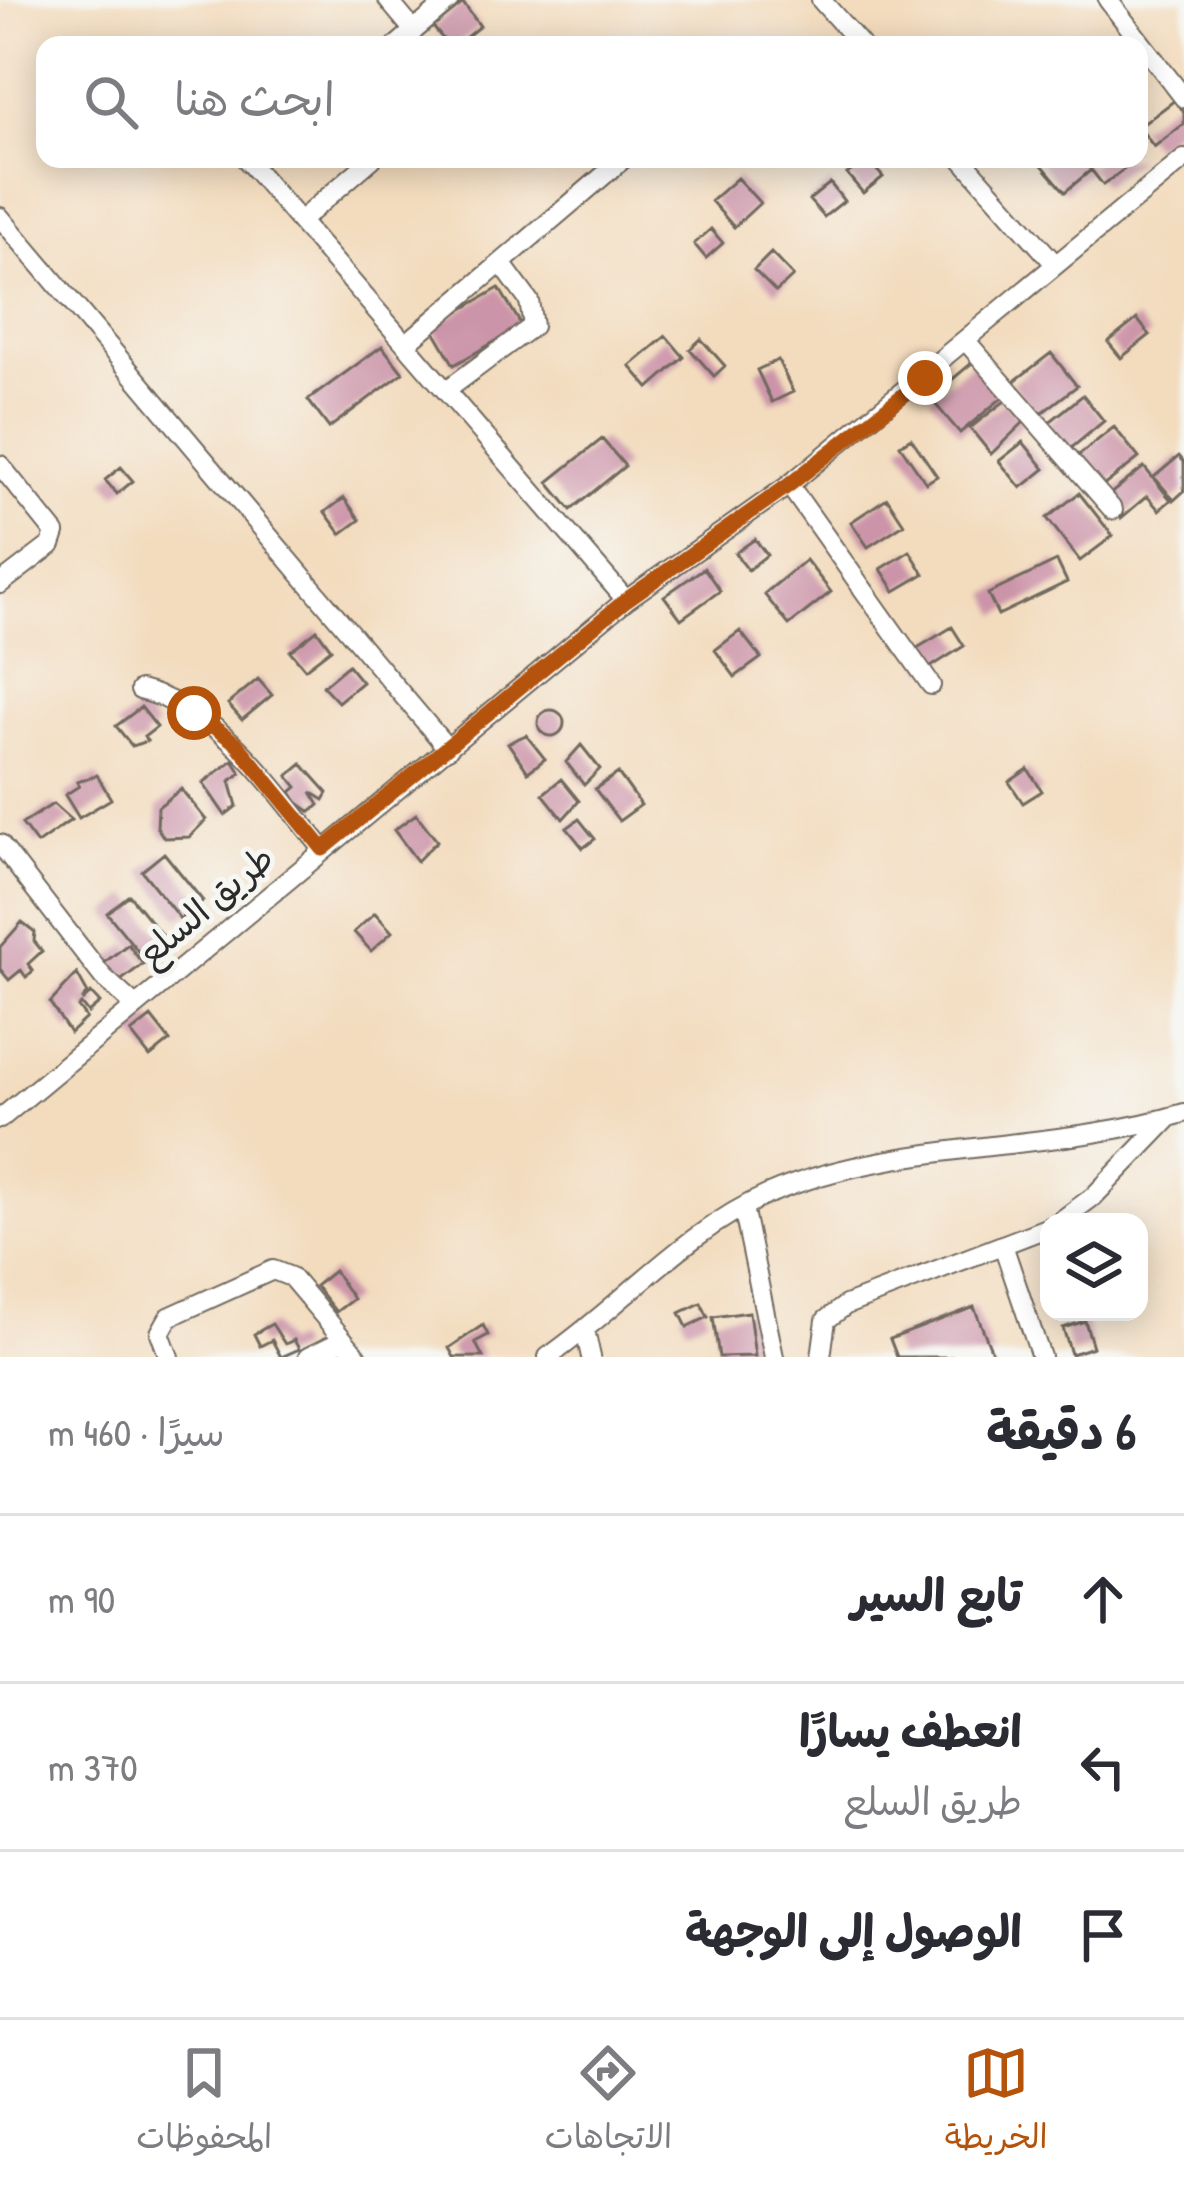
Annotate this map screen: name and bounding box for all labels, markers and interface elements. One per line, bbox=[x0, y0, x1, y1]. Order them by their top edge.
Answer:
search box bbox=[36, 36, 1148, 168]
text: ابحث هنا bbox=[174, 68, 335, 129]
icon: search bbox=[78, 69, 144, 135]
route end bbox=[898, 351, 952, 405]
route start bbox=[167, 686, 221, 740]
street label: طريق السلع bbox=[126, 833, 286, 979]
map controls bbox=[1040, 1213, 1148, 1321]
button: layers bbox=[1040, 1213, 1148, 1321]
text: 6 دقيقة bbox=[986, 1396, 1136, 1465]
text: سيرًا · 460 m bbox=[48, 1405, 225, 1458]
text: تابع السير bbox=[851, 1564, 1022, 1625]
icon: ahead bbox=[1070, 1566, 1136, 1632]
text: 90 m bbox=[48, 1572, 115, 1625]
text: انعطف يسارًا bbox=[799, 1700, 1022, 1761]
icon: left bbox=[1070, 1734, 1136, 1800]
text: 370 m bbox=[48, 1740, 138, 1793]
text: طريق السلع bbox=[843, 1774, 1022, 1827]
text: الوصول إلى الوجهة bbox=[685, 1900, 1022, 1961]
icon: arrive bbox=[1070, 1902, 1136, 1968]
tab: المحفوظات bbox=[136, 2040, 272, 2166]
tab: الاتجاهات bbox=[545, 2040, 672, 2166]
tab: الخريطة bbox=[945, 2040, 1048, 2166]

